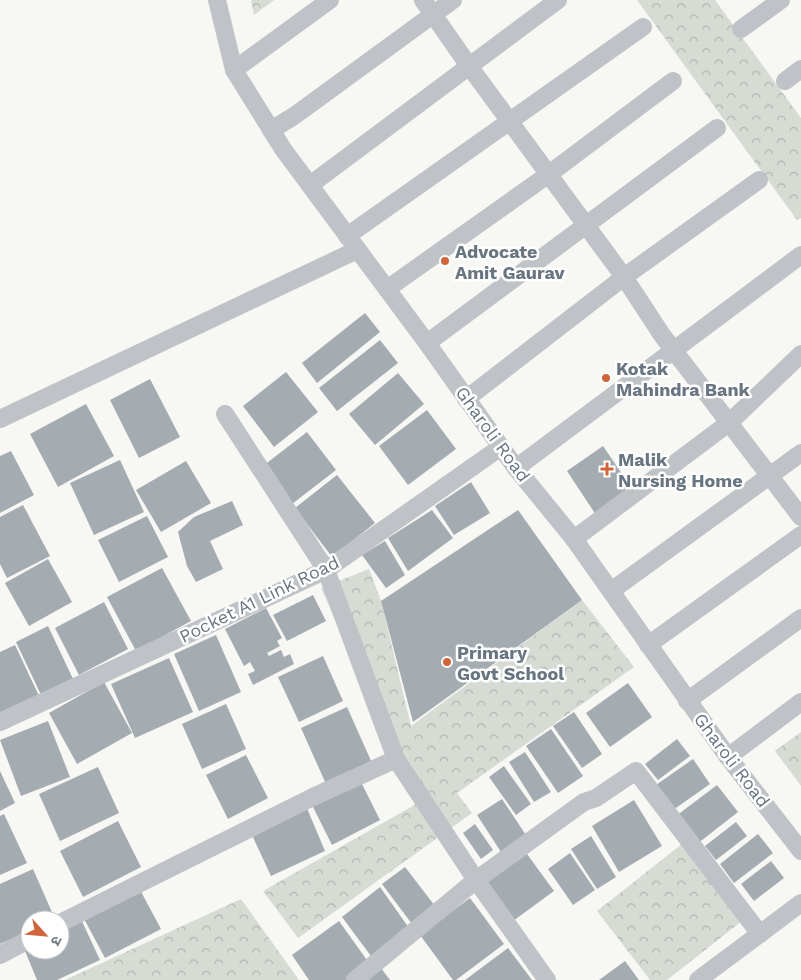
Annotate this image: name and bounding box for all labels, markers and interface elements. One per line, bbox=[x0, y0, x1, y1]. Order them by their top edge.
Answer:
place label: Advocate Amit Gaurav bbox=[455, 241, 566, 283]
marker: Advocate Amit Gaurav bbox=[439, 255, 451, 267]
place label: Kotak Mahindra Bank bbox=[616, 358, 751, 400]
marker: Kotak Mahindra Bank bbox=[600, 372, 612, 384]
street label: Gharoli Road bbox=[451, 382, 535, 486]
place label: Malik Nursing Home bbox=[618, 449, 743, 491]
marker: Malik Nursing Home bbox=[600, 462, 614, 476]
street label: Pocket A1 Link Road bbox=[176, 551, 342, 647]
place label: Primary Govt School bbox=[457, 642, 564, 684]
marker: Primary Govt School bbox=[441, 656, 453, 668]
street label: Gharoli Road bbox=[690, 709, 774, 811]
north arrow bbox=[20, 910, 70, 960]
text: उ bbox=[47, 934, 66, 949]

